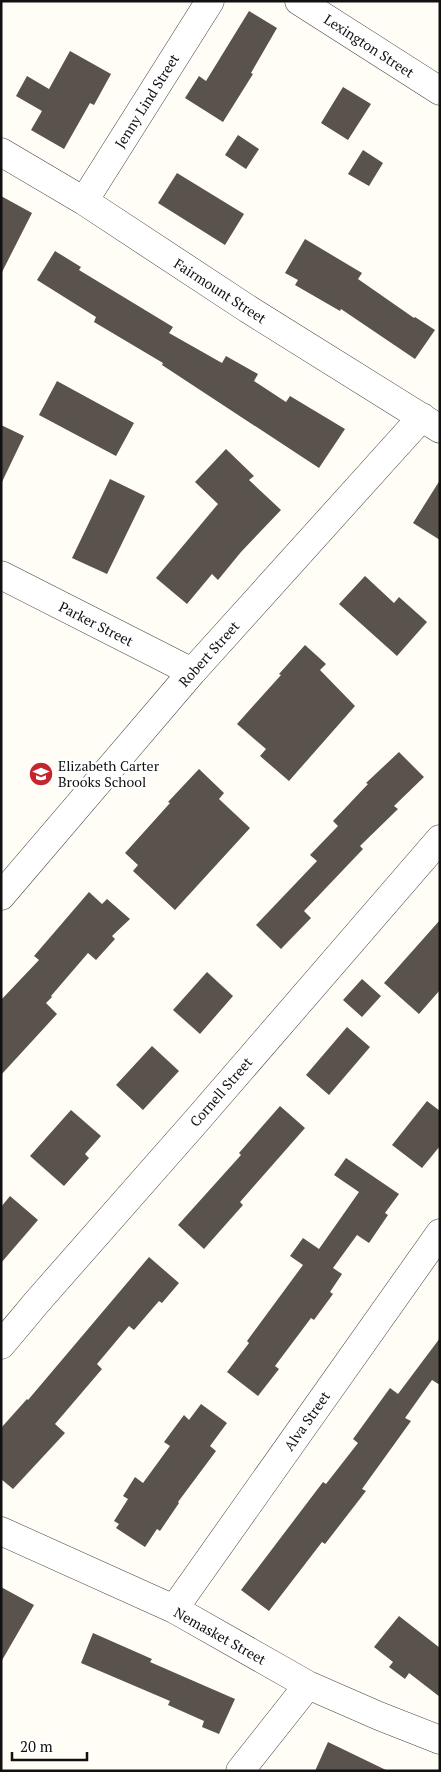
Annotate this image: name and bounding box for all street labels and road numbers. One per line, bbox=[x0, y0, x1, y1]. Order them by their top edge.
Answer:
street label: Lexington Street bbox=[321, 9, 419, 82]
street label: Jenny Lind Street bbox=[110, 49, 184, 151]
street label: Fairmount Street bbox=[170, 254, 271, 328]
street label: Parker Street bbox=[56, 597, 137, 651]
street label: Robert Street bbox=[174, 616, 244, 691]
street label: Cornell Street bbox=[185, 1052, 257, 1130]
street label: Alva Street bbox=[279, 1386, 335, 1454]
street label: Nemasket Street bbox=[171, 1602, 270, 1669]

